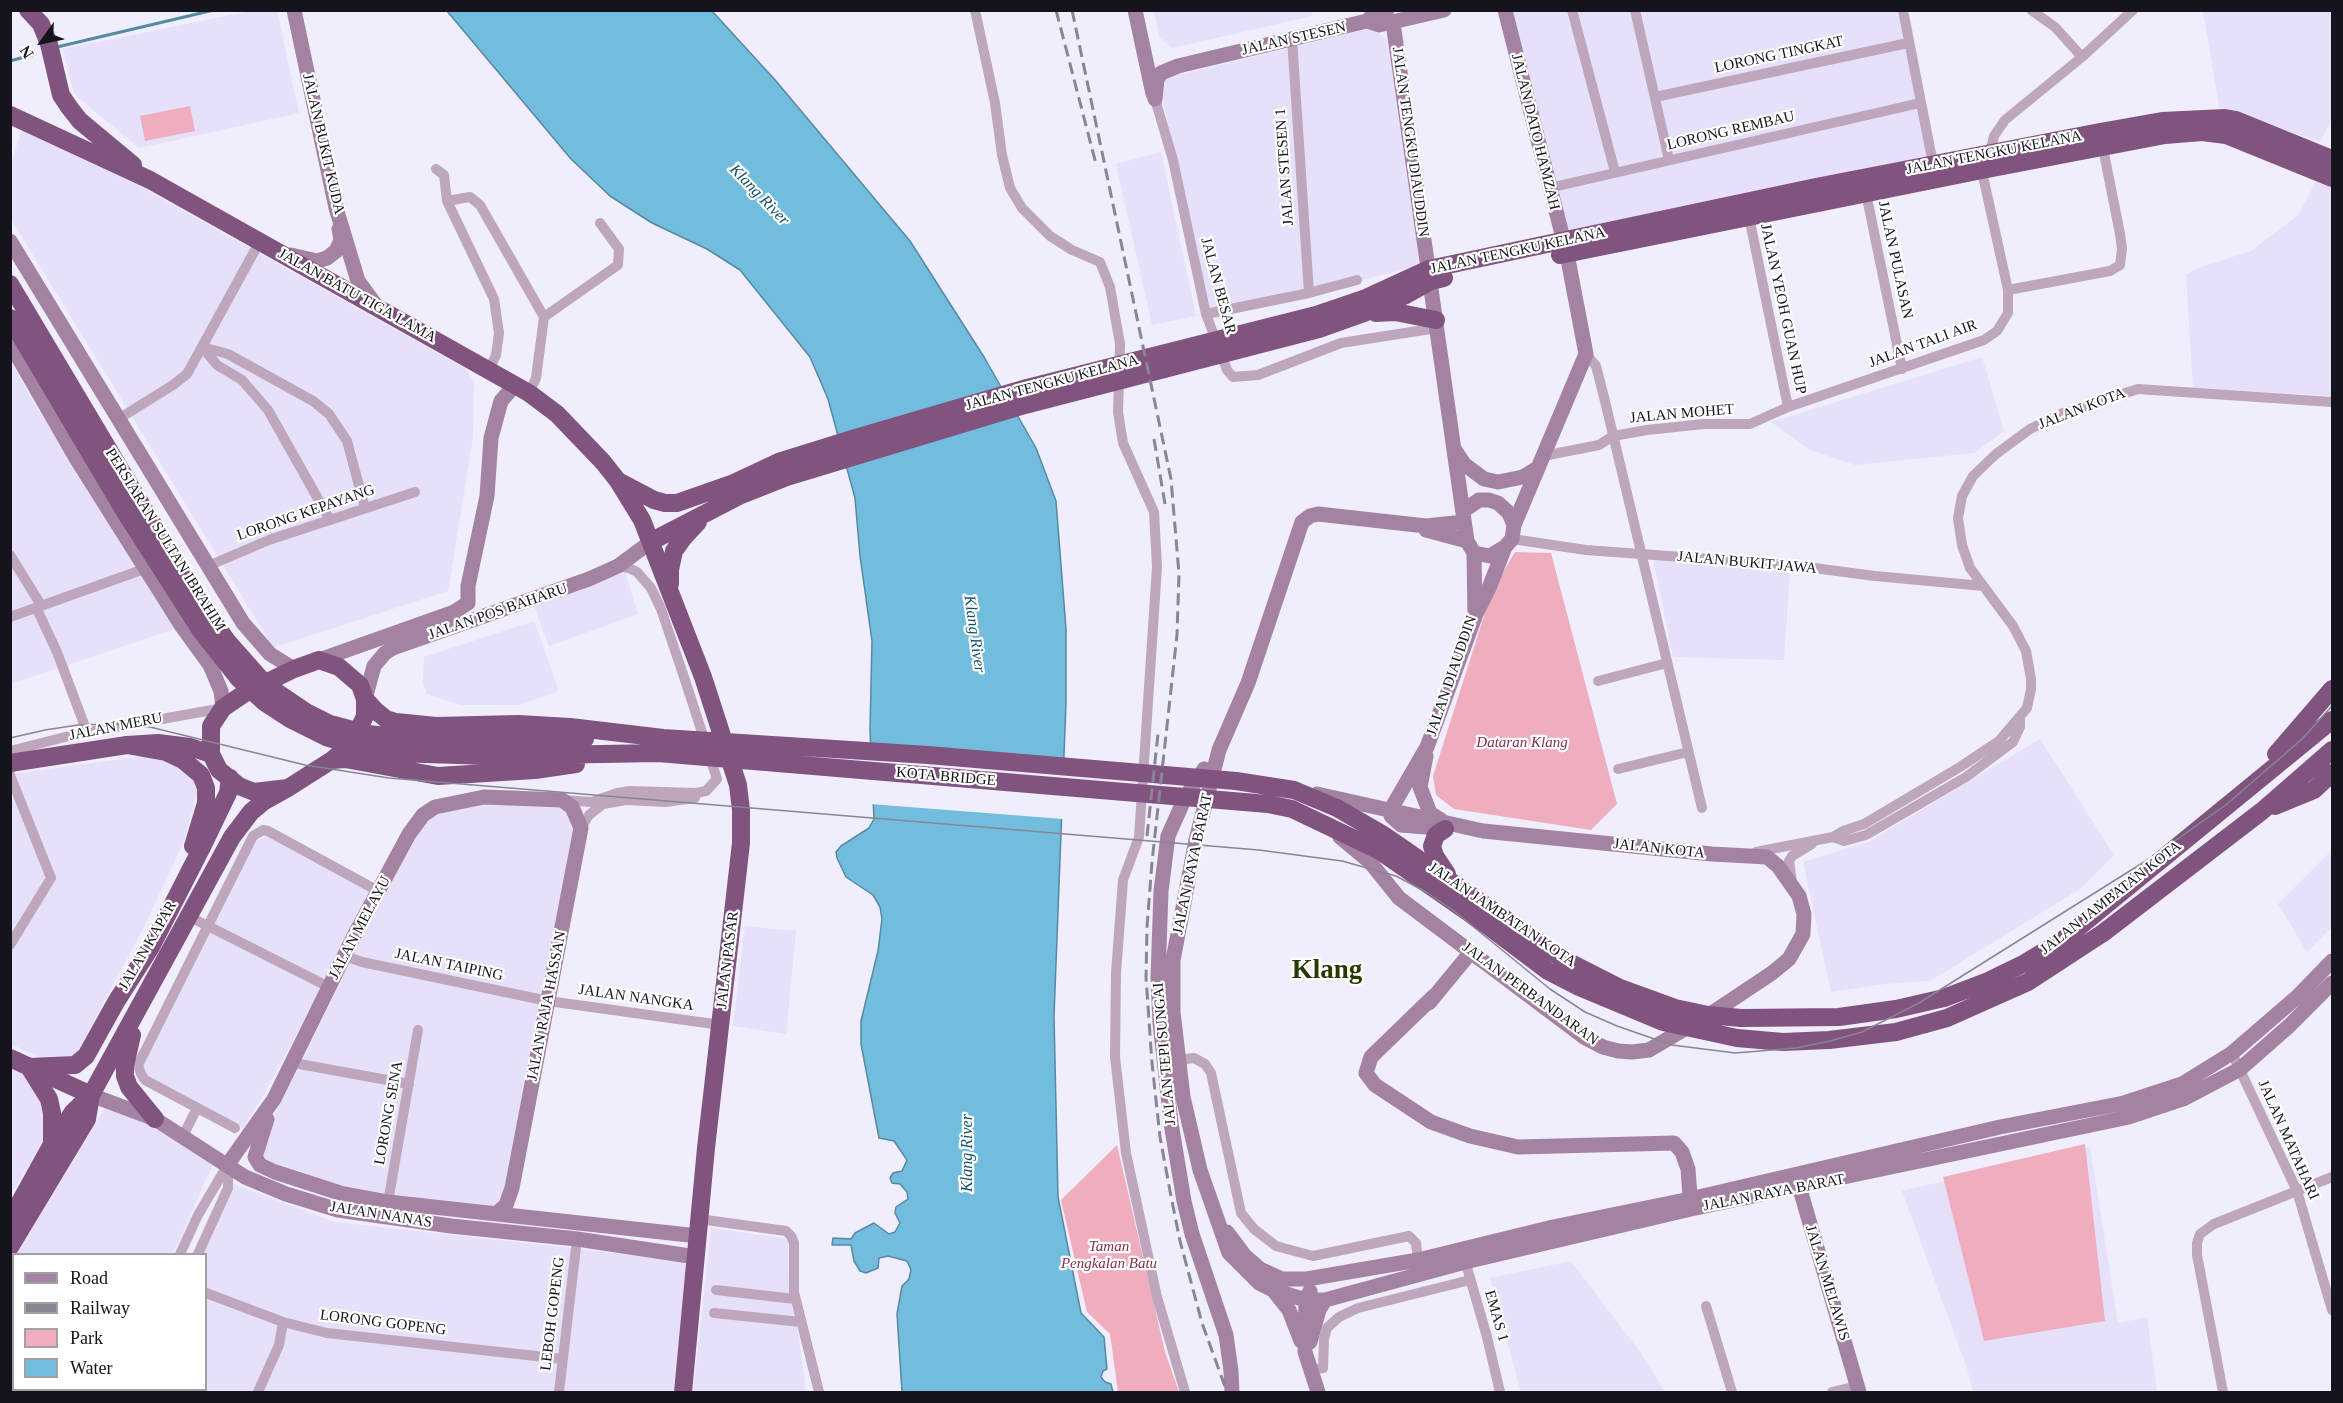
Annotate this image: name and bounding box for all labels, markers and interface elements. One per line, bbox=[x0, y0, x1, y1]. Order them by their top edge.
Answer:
north arrow bbox=[12, 12, 72, 72]
street label: JALAN STESEN bbox=[1240, 18, 1348, 60]
street label: LORONG TINGKAT bbox=[1713, 33, 1845, 77]
text: N bbox=[16, 43, 37, 62]
street label: JALAN TENGKU DIAUDDIN bbox=[1388, 46, 1432, 238]
street label: JALAN DATO HAMZAH bbox=[1507, 52, 1563, 212]
street label: JALAN BUKIT KUDA bbox=[298, 72, 348, 216]
street label: JALAN STESEN 1 bbox=[1272, 108, 1298, 226]
street label: LORONG REMBAU bbox=[1665, 108, 1797, 154]
street label: JALAN TENGKU KELANA bbox=[1905, 127, 2083, 179]
water label: Klang River bbox=[725, 160, 793, 230]
street label: JALAN PULASAN bbox=[1874, 199, 1916, 321]
street label: JALAN YEOH GUAN HUP bbox=[1756, 222, 1810, 396]
street label: JALAN TENGKU KELANA bbox=[1429, 224, 1607, 278]
street label: JALAN BESAR bbox=[1196, 236, 1240, 336]
street label: JALAN BATU TIGA LAMA bbox=[275, 245, 439, 347]
street label: JALAN TALI AIR bbox=[1866, 316, 1980, 372]
street label: JALAN TENGKU KELANA bbox=[964, 351, 1140, 415]
street label: JALAN KOTA bbox=[2036, 384, 2128, 434]
street label: JALAN MOHET bbox=[1629, 400, 1735, 428]
street label: PERSIARAN SULTAN IBRAHIM bbox=[101, 445, 229, 635]
street label: LORONG KEPAYANG bbox=[235, 481, 377, 545]
street label: JALAN BUKIT JAWA bbox=[1677, 548, 1817, 578]
street label: JALAN POS BAHARU bbox=[426, 580, 570, 644]
water label: Klang River bbox=[959, 594, 989, 674]
street label: JALAN DIAUDDIN bbox=[1423, 613, 1481, 739]
street label: JALAN MERU bbox=[68, 709, 164, 745]
park label: Dataran Klang bbox=[1476, 734, 1568, 752]
street label: KOTA BRIDGE bbox=[895, 764, 997, 790]
street label: JALAN RAYA BARAT bbox=[1169, 792, 1217, 936]
street label: JALAN KOTA bbox=[1612, 835, 1706, 863]
street label: JALAN JAMBATAN KOTA bbox=[2037, 837, 2185, 959]
street label: JALAN JAMBATAN KOTA bbox=[1425, 859, 1579, 971]
street label: JALAN MELAYU bbox=[325, 873, 395, 983]
street label: JALAN KAPAR bbox=[115, 898, 181, 994]
street label: JALAN PASAR bbox=[713, 910, 743, 1010]
street label: JALAN RAJA HASSAN bbox=[524, 929, 570, 1083]
street label: JALAN PERBANDARAN bbox=[1458, 939, 1602, 1049]
street label: JALAN TAIPING bbox=[393, 945, 505, 985]
district label: Klang bbox=[1292, 955, 1362, 987]
street label: JALAN NANGKA bbox=[577, 981, 695, 1015]
street label: JALAN TEPI SUNGAI bbox=[1150, 982, 1180, 1126]
street label: LORONG SENA bbox=[371, 1060, 407, 1166]
street label: JALAN MATAHARI bbox=[2254, 1077, 2322, 1203]
water label: Klang River bbox=[958, 1114, 978, 1192]
street label: JALAN RAYA BARAT bbox=[1702, 1170, 1846, 1216]
street label: JALAN NANAS bbox=[329, 1198, 433, 1232]
street label: JALAN MELAWIS bbox=[1801, 1223, 1853, 1343]
park label: Taman Pengkalan Batu bbox=[1061, 1238, 1157, 1273]
legend bbox=[12, 1253, 207, 1391]
street label: LEBOH GOPENG bbox=[537, 1256, 569, 1372]
text: Road bbox=[70, 1268, 108, 1288]
street label: EMAS 1 bbox=[1480, 1288, 1512, 1344]
text: Railway bbox=[70, 1298, 130, 1318]
street label: LORONG GOPENG bbox=[319, 1306, 447, 1340]
text: Park bbox=[70, 1328, 103, 1348]
text: Water bbox=[70, 1358, 113, 1378]

